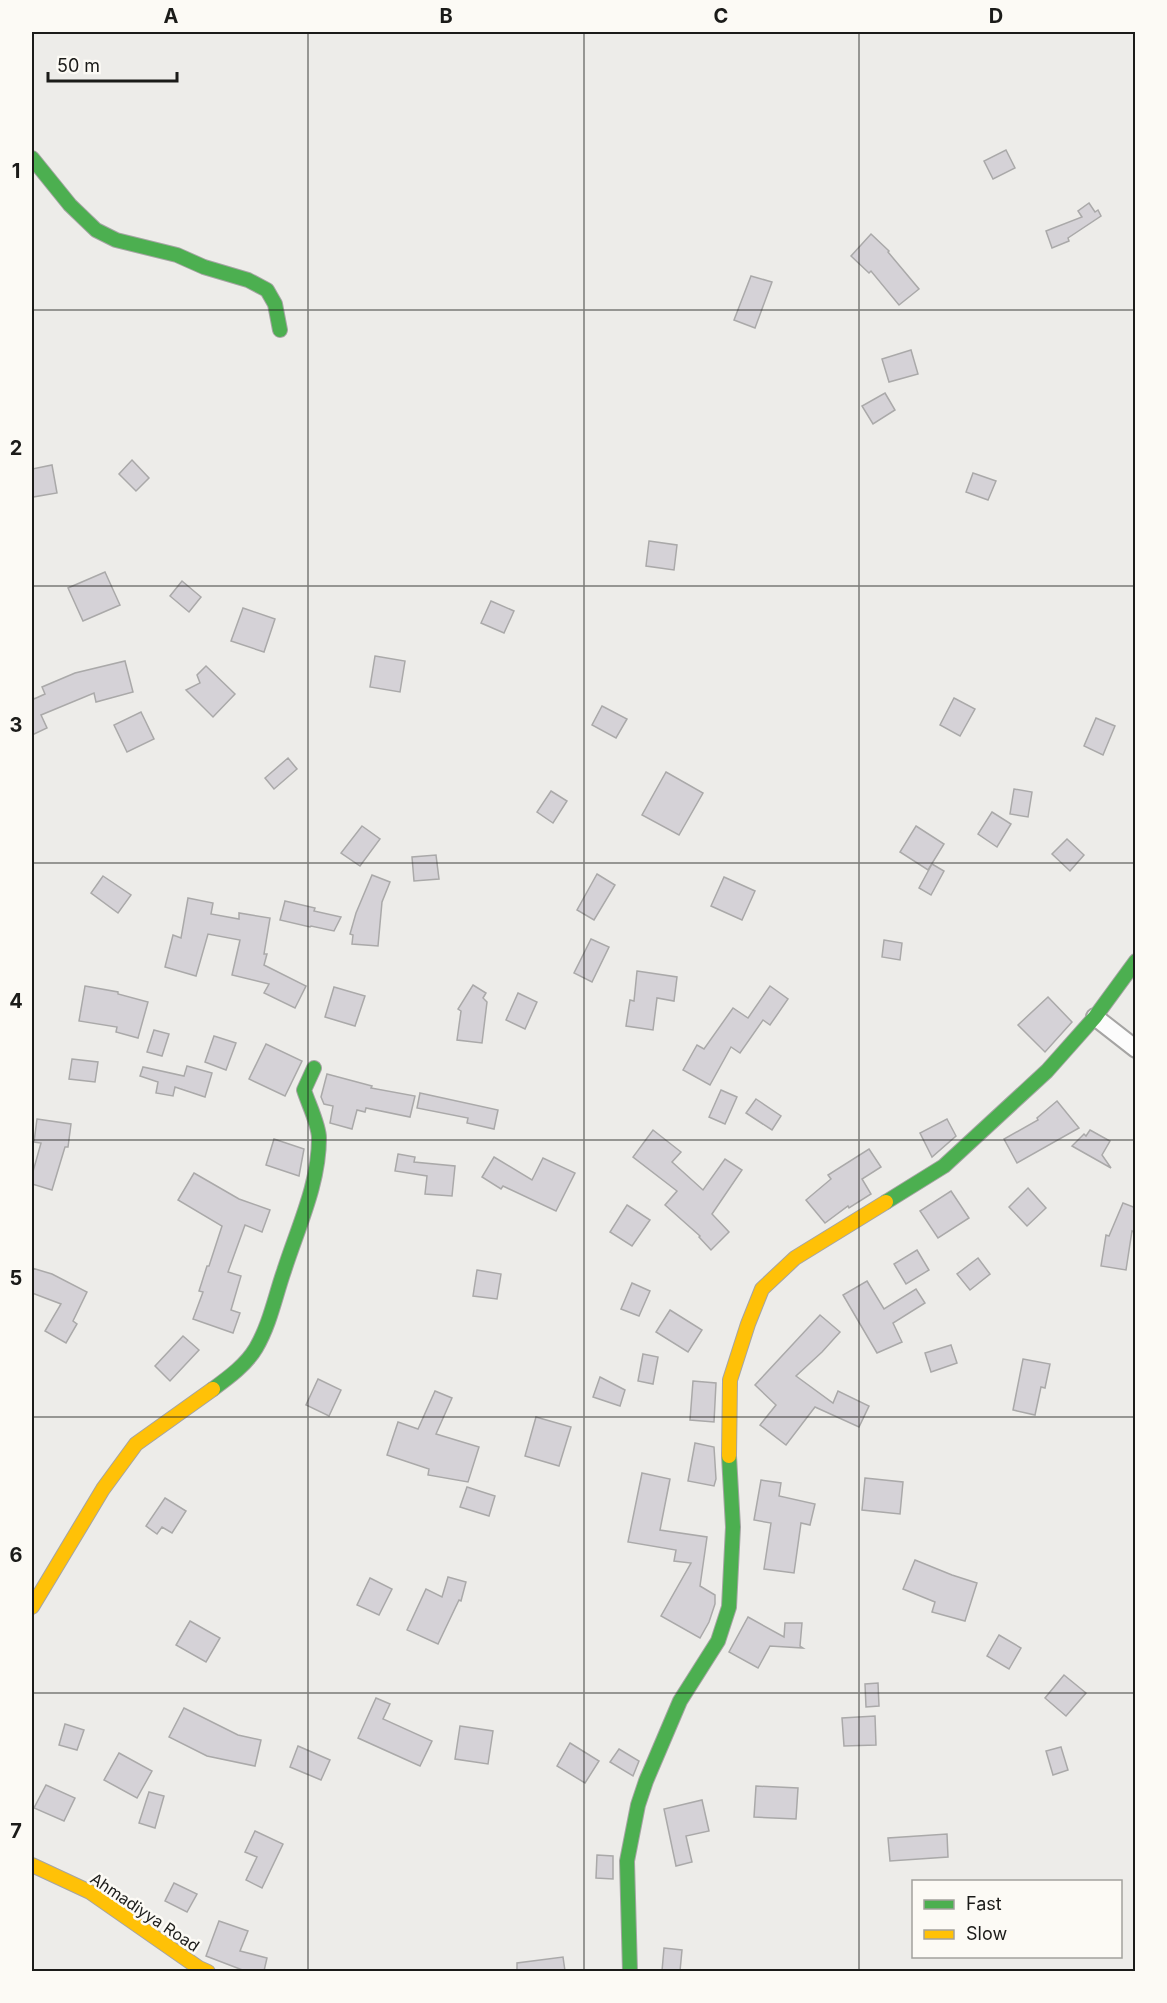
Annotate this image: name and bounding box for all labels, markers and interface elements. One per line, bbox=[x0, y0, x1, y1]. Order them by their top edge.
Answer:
text: A bbox=[164, 4, 179, 28]
text: B bbox=[439, 4, 453, 28]
text: C bbox=[714, 4, 728, 28]
text: D bbox=[989, 4, 1003, 28]
scale bar bbox=[48, 45, 177, 83]
text: 50 m bbox=[57, 55, 100, 76]
text: 1 bbox=[12, 159, 20, 183]
text: 2 bbox=[10, 436, 22, 460]
text: 3 bbox=[10, 713, 22, 737]
text: 4 bbox=[9, 989, 23, 1013]
text: 5 bbox=[10, 1266, 22, 1290]
text: 6 bbox=[10, 1543, 23, 1567]
text: 7 bbox=[10, 1819, 22, 1843]
street label: Ahmadiyya Road bbox=[87, 1868, 203, 1956]
legend bbox=[912, 1880, 1122, 1958]
text: Fast bbox=[966, 1893, 1002, 1914]
text: Slow bbox=[966, 1923, 1007, 1944]

